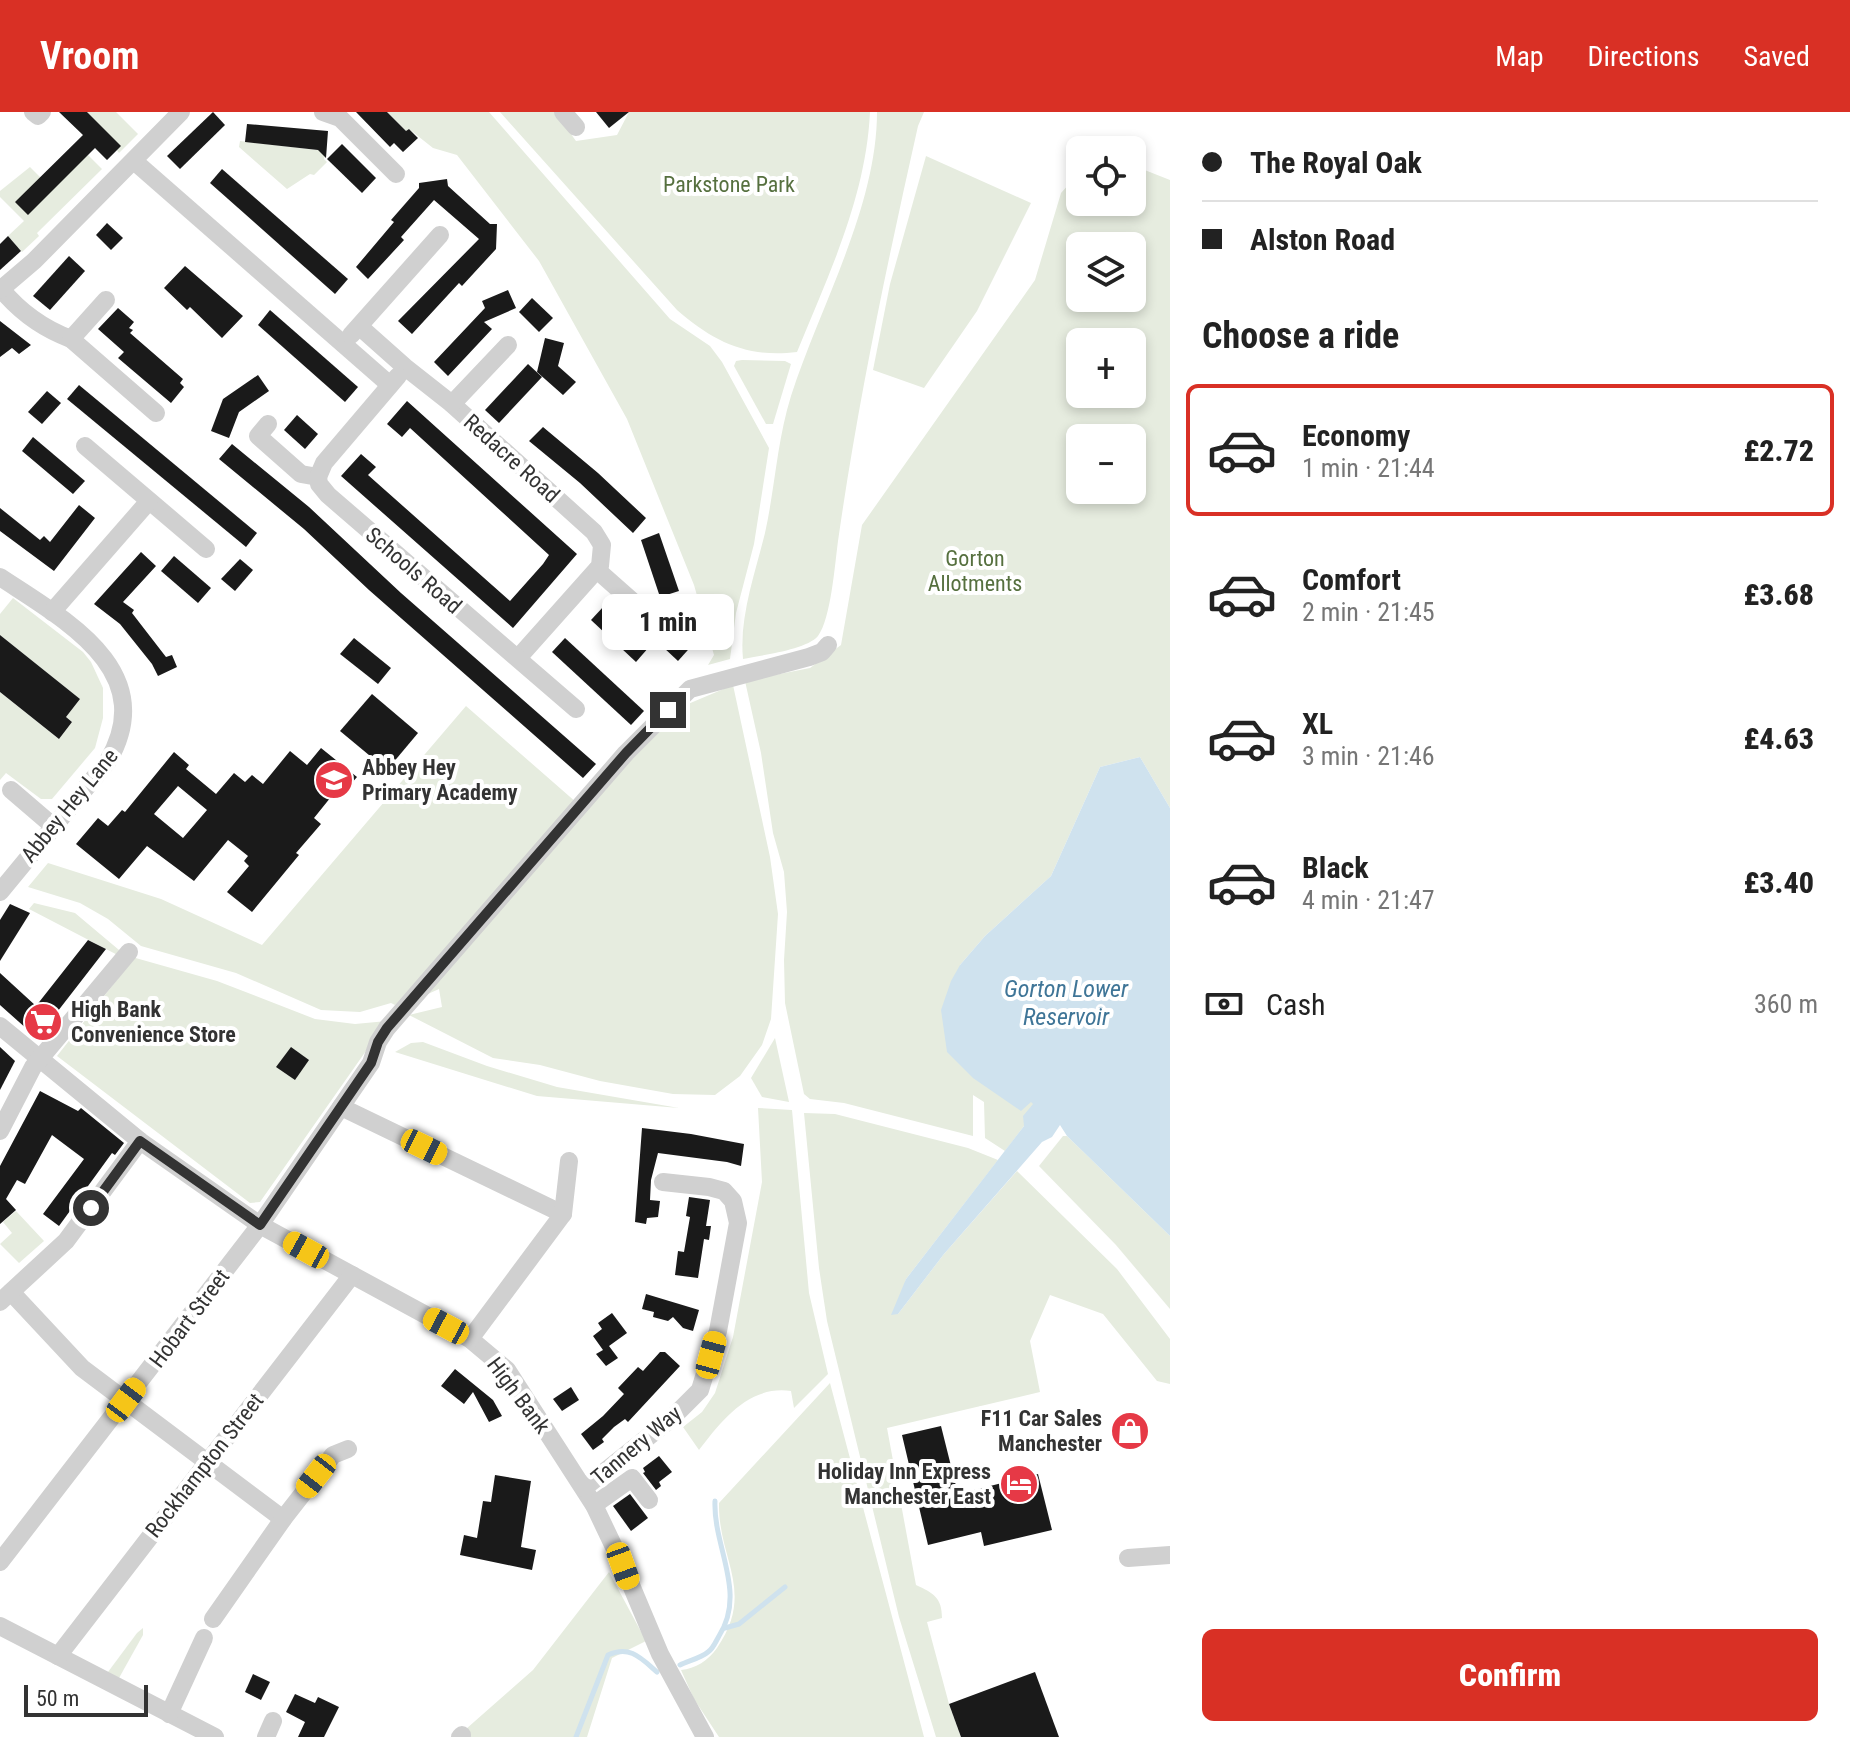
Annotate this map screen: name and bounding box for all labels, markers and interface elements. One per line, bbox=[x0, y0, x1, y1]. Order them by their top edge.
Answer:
text: Vroom bbox=[40, 34, 139, 78]
text: Map bbox=[1495, 40, 1544, 73]
text: Directions bbox=[1588, 40, 1699, 73]
text: Saved bbox=[1743, 40, 1810, 73]
map controls bbox=[1066, 136, 1146, 504]
button: locate bbox=[1066, 136, 1146, 216]
text: The Royal Oak bbox=[1250, 145, 1422, 180]
park label: Parkstone Park bbox=[663, 172, 795, 197]
text: Alston Road bbox=[1250, 222, 1395, 257]
button: layers bbox=[1066, 232, 1146, 312]
text: Choose a ride bbox=[1202, 315, 1399, 357]
button: + bbox=[1066, 328, 1146, 408]
street label: Redacre Road bbox=[459, 409, 564, 508]
icon: car bbox=[1206, 414, 1278, 486]
text: Economy bbox=[1302, 418, 1410, 453]
button: − bbox=[1066, 424, 1146, 504]
text: £2.72 bbox=[1744, 433, 1814, 468]
text: 1 min · 21:44 bbox=[1302, 453, 1435, 483]
street label: Schools Road bbox=[361, 522, 467, 619]
park label: Gorton Allotments bbox=[928, 546, 1022, 596]
icon: car bbox=[1206, 558, 1278, 630]
text: Comfort bbox=[1302, 562, 1401, 597]
text: £3.68 bbox=[1744, 577, 1814, 612]
callout: 1 min bbox=[602, 594, 734, 650]
text: 2 min · 21:45 bbox=[1302, 597, 1435, 627]
text: 1 min bbox=[639, 607, 697, 637]
route end bbox=[650, 692, 686, 728]
icon: car bbox=[1206, 702, 1278, 774]
text: XL bbox=[1302, 706, 1333, 741]
text: £4.63 bbox=[1744, 721, 1814, 756]
text: 3 min · 21:46 bbox=[1302, 741, 1435, 771]
street label: Abbey Hey Lane bbox=[16, 744, 123, 867]
place label: Abbey Hey Primary Academy bbox=[362, 755, 518, 805]
school or university icon: Abbey Hey Primary Academy bbox=[313, 759, 355, 801]
icon: car bbox=[1206, 846, 1278, 918]
text: Black bbox=[1302, 850, 1369, 885]
text: £3.40 bbox=[1744, 865, 1814, 900]
text: 4 min · 21:47 bbox=[1302, 885, 1435, 915]
water label: Gorton Lower Reservoir bbox=[1004, 975, 1129, 1031]
icon: cash bbox=[1202, 982, 1246, 1026]
text: Cash bbox=[1266, 987, 1326, 1022]
text: 360 m bbox=[1754, 989, 1818, 1019]
place label: High Bank Convenience Store bbox=[71, 997, 236, 1047]
supermarket icon: High Bank Convenience Store bbox=[22, 1001, 64, 1043]
car bbox=[397, 1126, 451, 1168]
route start bbox=[73, 1190, 109, 1226]
car bbox=[279, 1228, 333, 1272]
street label: Hobart Street bbox=[144, 1264, 234, 1372]
car bbox=[419, 1304, 473, 1348]
car bbox=[693, 1329, 729, 1381]
street label: High Bank bbox=[482, 1353, 555, 1438]
car bbox=[102, 1374, 150, 1426]
street label: Rockhampton Street bbox=[140, 1388, 268, 1542]
street label: Tannery Way bbox=[586, 1401, 686, 1490]
place label: F11 Car Sales Manchester bbox=[981, 1406, 1102, 1456]
shop icon: F11 Car Sales Manchester bbox=[1109, 1410, 1151, 1452]
car bbox=[292, 1450, 340, 1502]
place label: Holiday Inn Express Manchester East bbox=[818, 1459, 991, 1509]
hotel icon: Holiday Inn Express Manchester East bbox=[998, 1463, 1040, 1505]
car bbox=[604, 1539, 642, 1593]
button: Confirm bbox=[1202, 1629, 1818, 1721]
scale bar bbox=[24, 1681, 148, 1717]
text: 50 m bbox=[36, 1686, 79, 1711]

